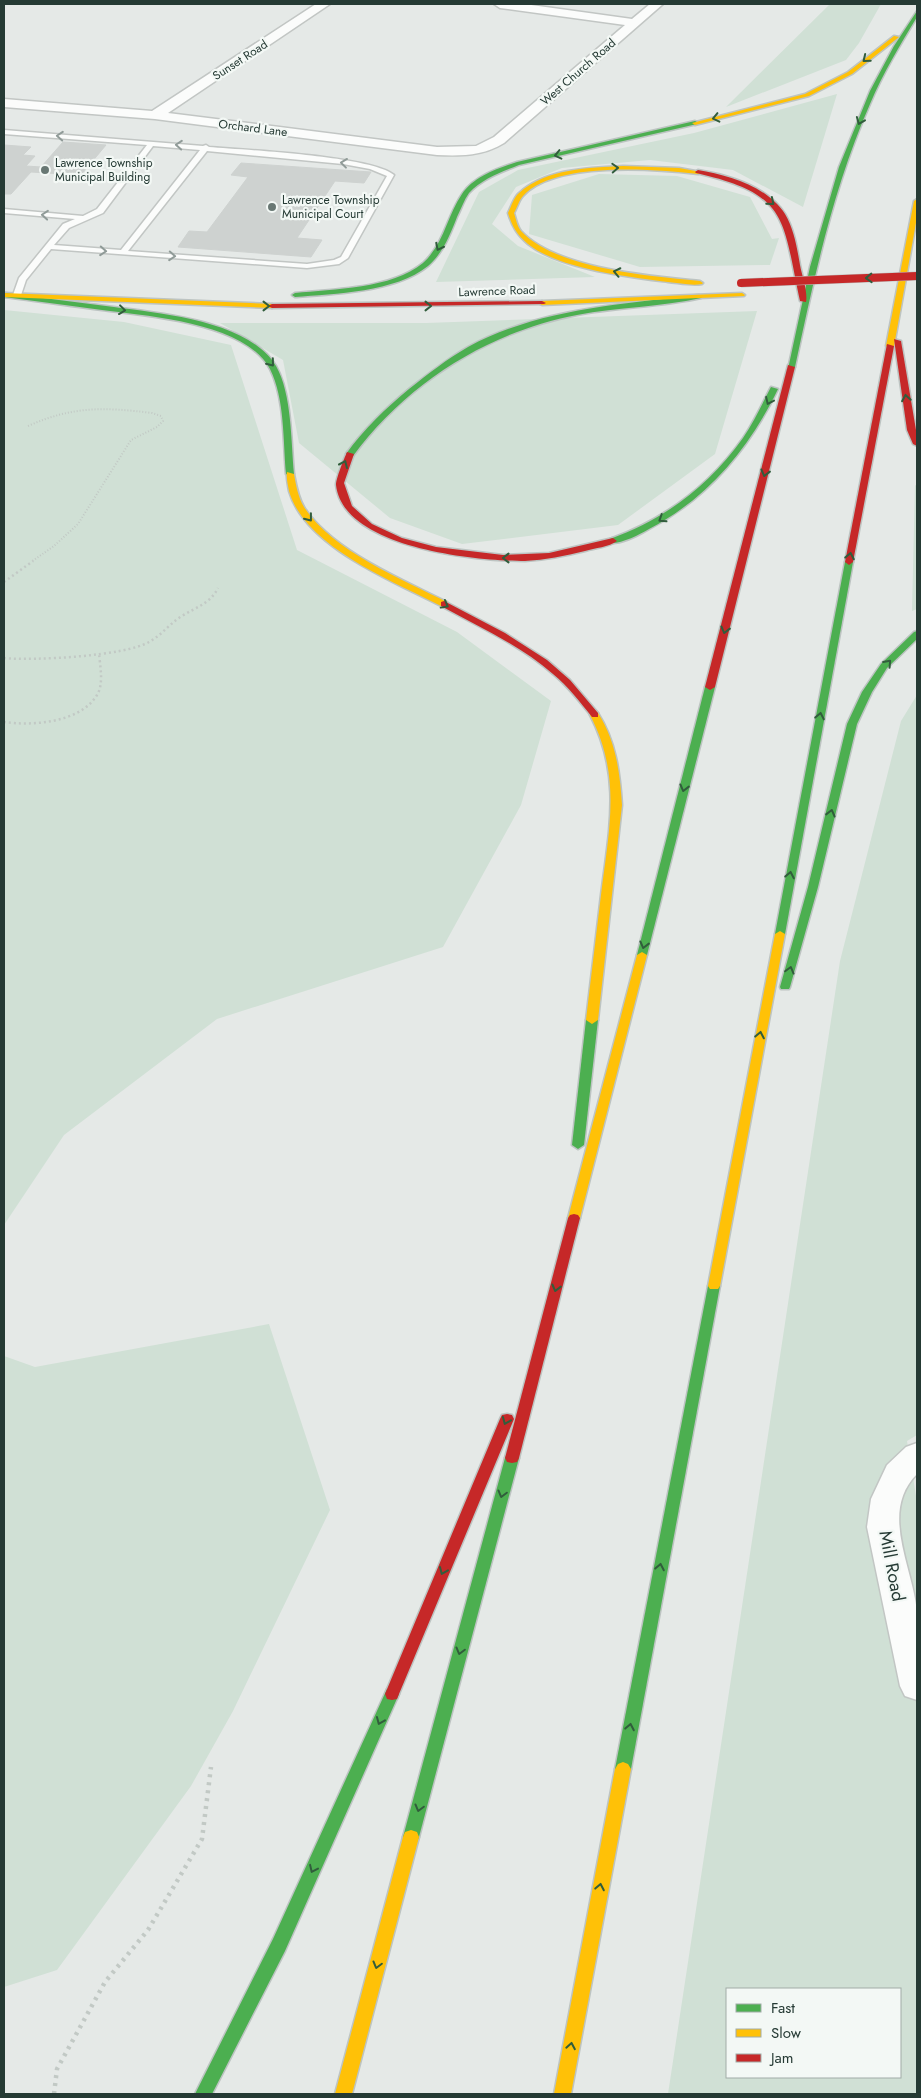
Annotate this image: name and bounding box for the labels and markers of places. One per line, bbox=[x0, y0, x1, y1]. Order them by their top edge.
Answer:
place label: Lawrence Township Municipal Building bbox=[55, 154, 153, 186]
marker: Lawrence Township Municipal Building bbox=[39, 164, 51, 176]
place label: Lawrence Township Municipal Court bbox=[282, 191, 380, 223]
marker: Lawrence Township Municipal Court bbox=[266, 201, 278, 213]

